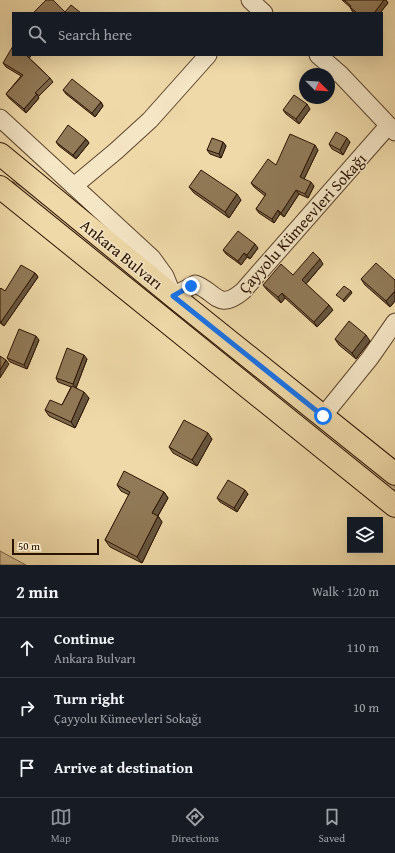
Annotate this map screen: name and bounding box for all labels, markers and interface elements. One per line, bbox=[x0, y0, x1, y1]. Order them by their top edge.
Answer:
search box bbox=[12, 12, 383, 56]
icon: search bbox=[26, 23, 48, 45]
text: Search here bbox=[58, 24, 132, 45]
north arrow bbox=[299, 68, 335, 104]
street label: Çayyolu Kümeevleri Sokağı bbox=[232, 147, 372, 299]
street label: Ankara Bulvarı bbox=[75, 213, 169, 295]
route end bbox=[182, 277, 200, 295]
route start bbox=[314, 407, 332, 425]
map controls bbox=[347, 517, 383, 553]
button: layers bbox=[347, 517, 383, 553]
scale bar bbox=[12, 537, 99, 556]
text: 50 m bbox=[18, 538, 40, 554]
text: 2 min bbox=[16, 579, 58, 604]
text: Walk · 120 m bbox=[312, 582, 379, 601]
text: Continue bbox=[54, 628, 115, 649]
icon: ahead bbox=[16, 637, 38, 659]
text: 110 m bbox=[347, 638, 379, 657]
text: Ankara Bulvarı bbox=[54, 649, 136, 668]
text: Turn right bbox=[54, 688, 125, 709]
icon: right bbox=[16, 697, 38, 719]
text: 10 m bbox=[353, 698, 379, 717]
text: Çayyolu Kümeevleri Sokağı bbox=[54, 709, 202, 728]
icon: arrive bbox=[16, 757, 38, 779]
text: Arrive at destination bbox=[54, 757, 193, 778]
tab: Map bbox=[50, 806, 72, 846]
tab: Directions bbox=[172, 806, 219, 846]
tab: Saved bbox=[318, 806, 345, 846]

